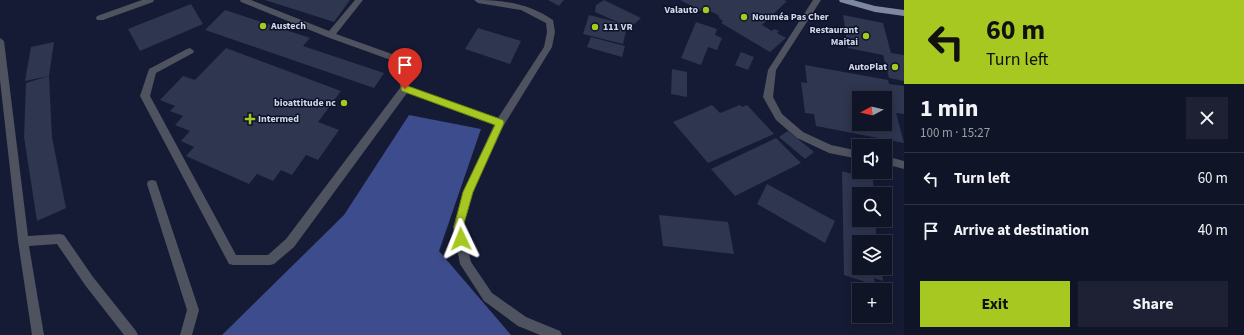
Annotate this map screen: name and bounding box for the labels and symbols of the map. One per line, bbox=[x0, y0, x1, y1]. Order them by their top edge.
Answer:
place label: Valauto bbox=[664, 3, 698, 17]
marker: Valauto bbox=[701, 5, 711, 15]
place label: Nouméa Pas Cher bbox=[752, 10, 829, 24]
marker: Nouméa Pas Cher bbox=[739, 12, 749, 22]
place label: Austech bbox=[270, 19, 306, 33]
place label: 111 VR bbox=[603, 20, 633, 34]
marker: Austech bbox=[258, 21, 268, 31]
marker: 111 VR bbox=[590, 22, 600, 32]
place label: Restaurant Maitai bbox=[809, 23, 858, 49]
marker: Restaurant Maitai bbox=[861, 31, 871, 41]
pin bbox=[388, 48, 422, 89]
place label: AutoPlat bbox=[848, 60, 887, 74]
marker: AutoPlat bbox=[890, 62, 900, 72]
north arrow bbox=[852, 91, 892, 131]
place label: bioattitude nc bbox=[274, 96, 336, 110]
marker: bioattitude nc bbox=[339, 98, 349, 108]
place label: Intermed bbox=[258, 112, 299, 126]
marker: Intermed bbox=[245, 114, 255, 124]
position arrow bbox=[440, 218, 482, 260]

